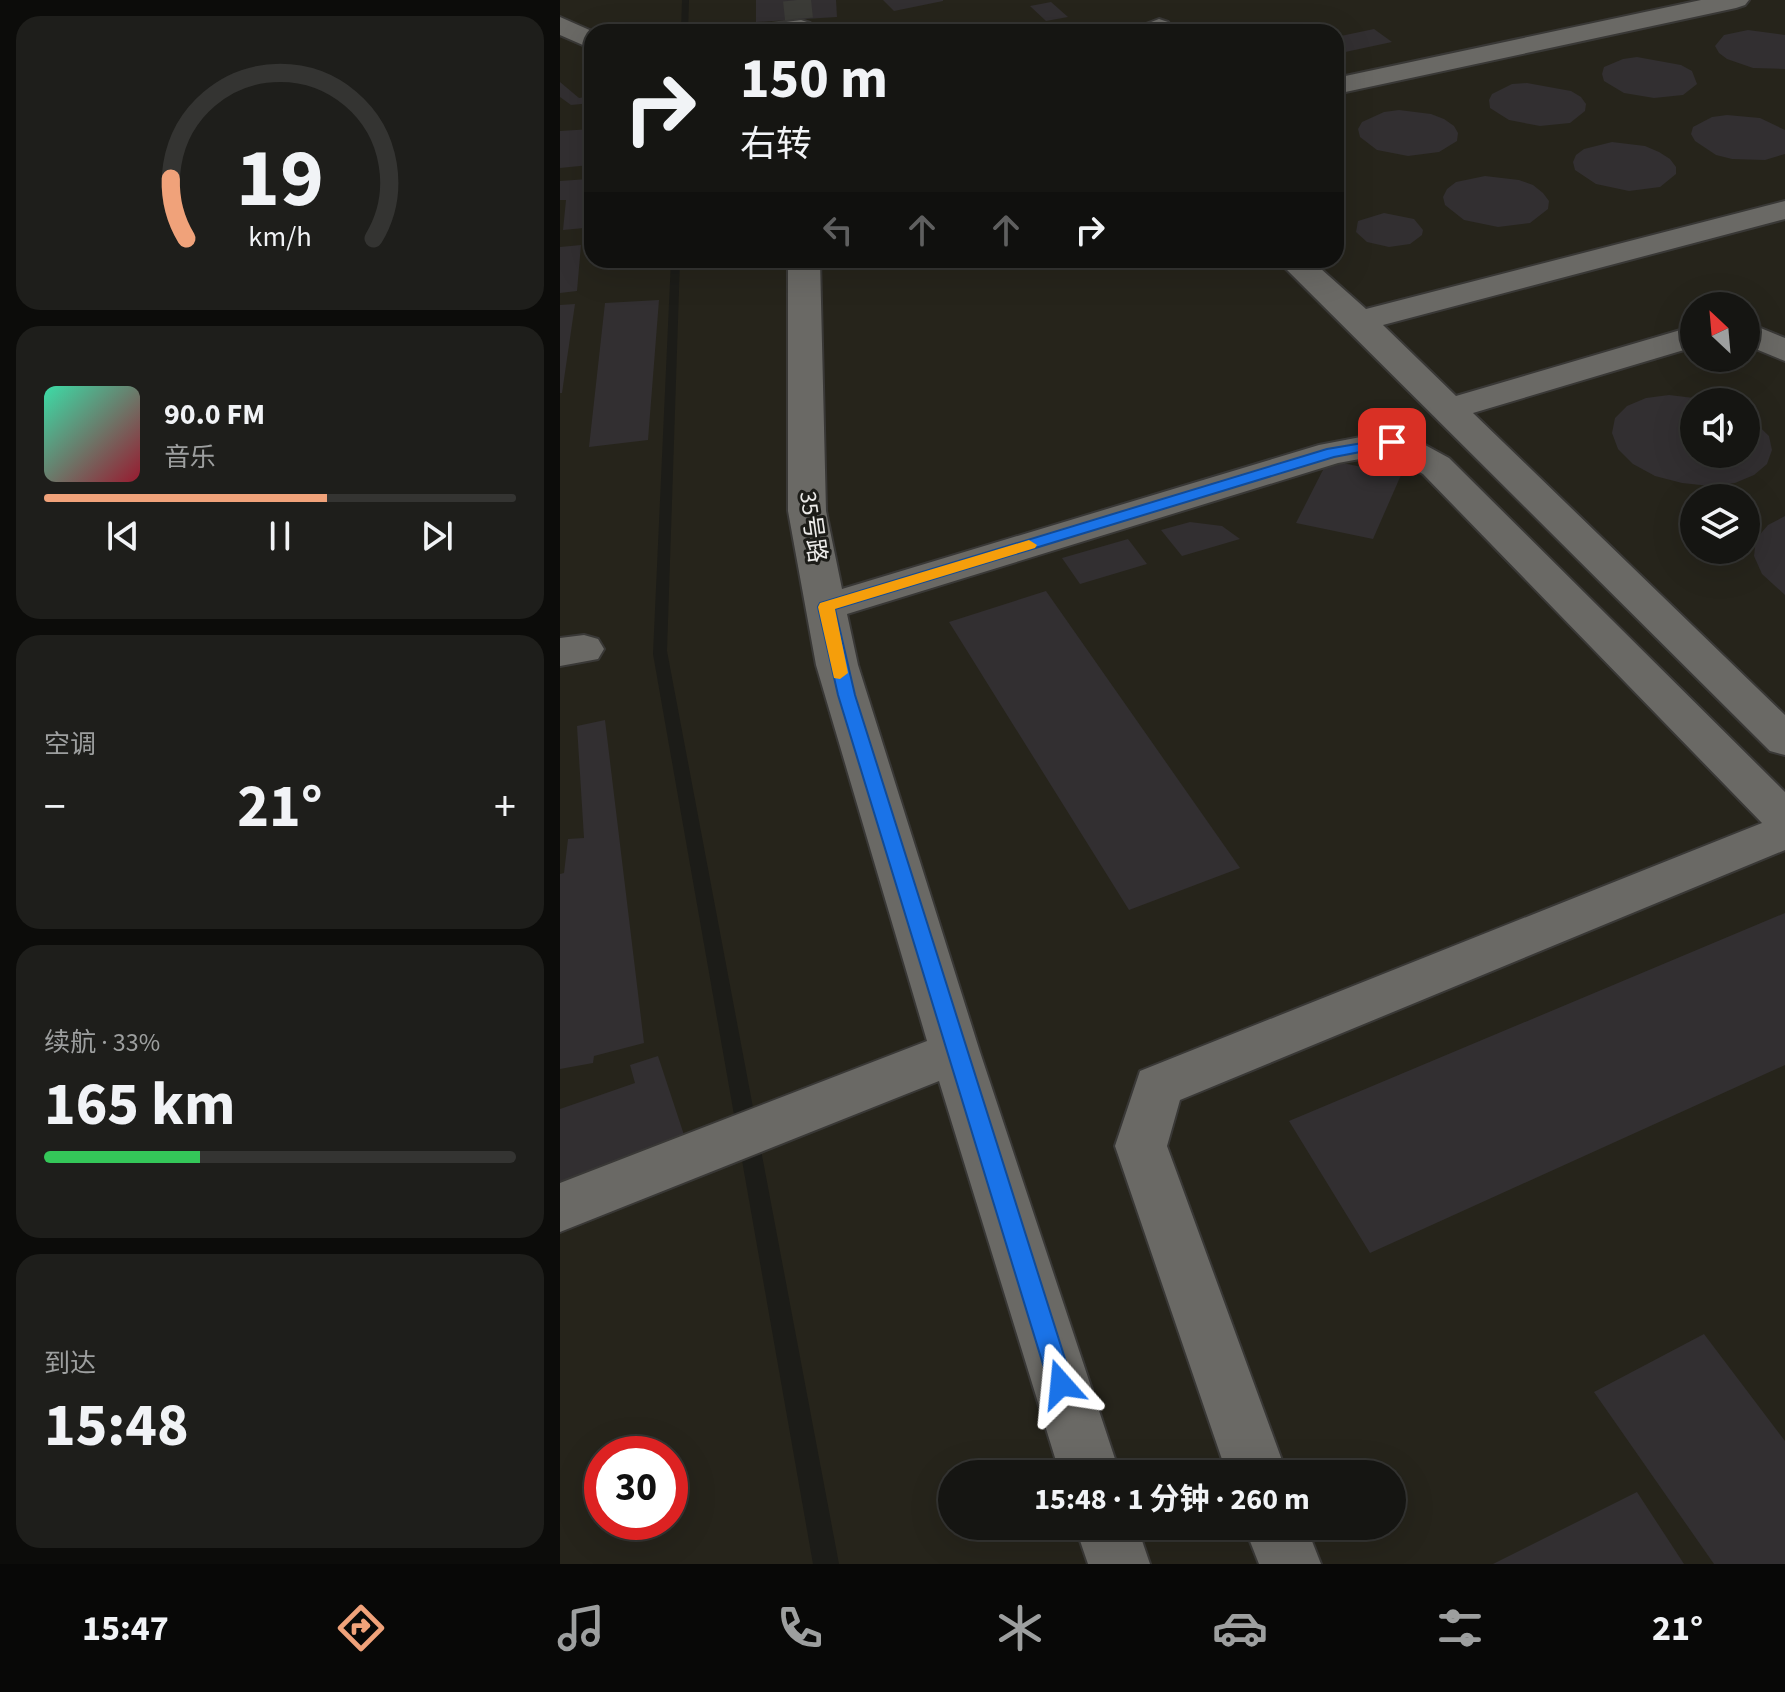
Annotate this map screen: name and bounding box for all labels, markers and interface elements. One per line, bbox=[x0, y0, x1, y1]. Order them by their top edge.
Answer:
text: 150 m bbox=[740, 40, 888, 119]
icon: right bbox=[608, 56, 712, 160]
text: 19 bbox=[236, 119, 324, 237]
text: 右转 bbox=[740, 119, 812, 170]
icon: left bbox=[816, 208, 860, 252]
icon: ahead bbox=[900, 208, 944, 252]
icon: ahead bbox=[984, 208, 1028, 252]
icon: right bbox=[1068, 208, 1112, 252]
text: km/h bbox=[248, 217, 312, 257]
north arrow bbox=[1680, 292, 1760, 372]
map controls bbox=[1680, 292, 1760, 564]
button: sound bbox=[1680, 388, 1760, 468]
text: 90.0 FM bbox=[164, 393, 265, 436]
pin bbox=[1358, 408, 1426, 476]
icon: arrive bbox=[1370, 420, 1414, 464]
text: 音乐 bbox=[164, 439, 216, 476]
button: layers bbox=[1680, 484, 1760, 564]
street label: 35号路 bbox=[790, 489, 835, 565]
icon: previous bbox=[101, 514, 145, 558]
icon: pause bbox=[258, 514, 302, 558]
icon: next bbox=[415, 514, 459, 558]
text: 空调 bbox=[44, 726, 96, 763]
text: 21° bbox=[237, 765, 323, 850]
text: − bbox=[44, 776, 66, 839]
text: + bbox=[494, 776, 516, 839]
text: 续航 · 33% bbox=[44, 1024, 160, 1061]
text: 165 km bbox=[44, 1063, 235, 1148]
position arrow bbox=[1019, 1342, 1103, 1426]
text: 到达 bbox=[44, 1345, 96, 1382]
text: 15:48 bbox=[44, 1384, 189, 1469]
speed limit sign: 30 bbox=[584, 1436, 688, 1540]
text: 15:48 · 1 分钟 · 260 m bbox=[1034, 1478, 1310, 1521]
icon: directions bbox=[333, 1600, 389, 1656]
icon: music bbox=[553, 1600, 609, 1656]
icon: phone bbox=[772, 1600, 828, 1656]
icon: climate bbox=[992, 1600, 1048, 1656]
icon: car bbox=[1212, 1600, 1268, 1656]
icon: filters bbox=[1432, 1600, 1488, 1656]
text: 15:47 bbox=[82, 1603, 169, 1654]
text: 21° bbox=[1652, 1603, 1703, 1654]

